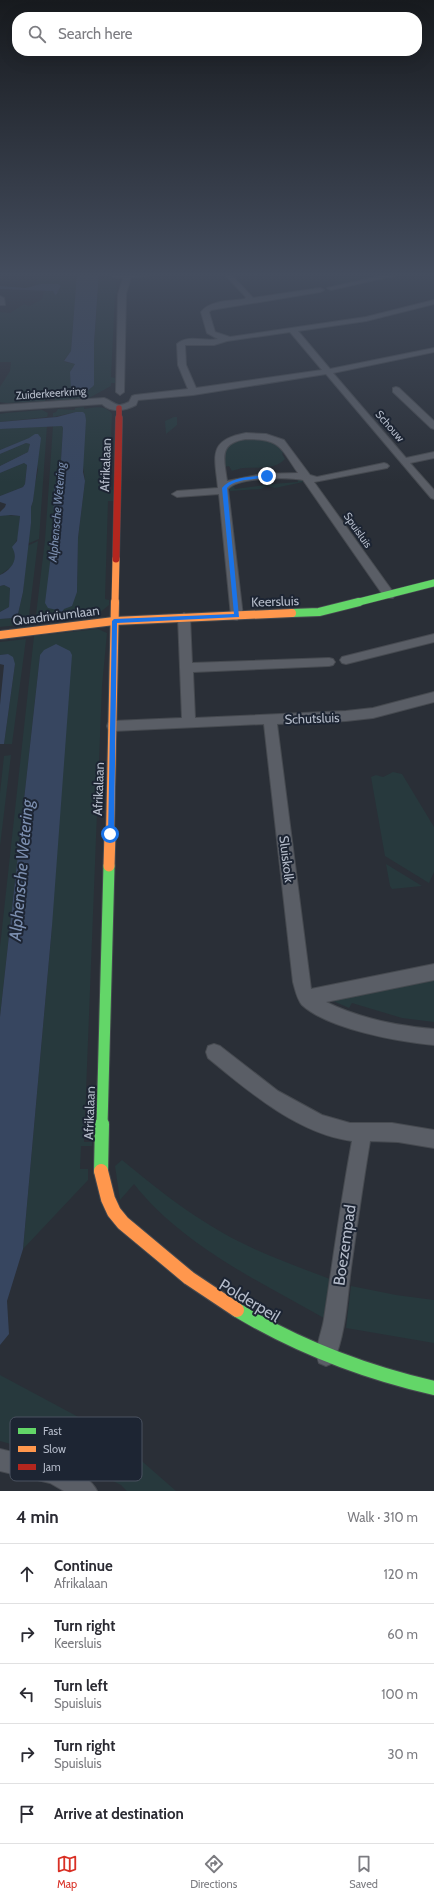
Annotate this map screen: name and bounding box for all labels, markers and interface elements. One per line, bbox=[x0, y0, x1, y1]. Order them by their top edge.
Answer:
search box bbox=[12, 12, 422, 56]
icon: search bbox=[26, 23, 48, 45]
text: Search here bbox=[58, 25, 133, 43]
street label: Zuiderkeerkring bbox=[15, 384, 87, 402]
street label: Schouw bbox=[373, 407, 407, 445]
street label: Afrikalaan bbox=[96, 438, 114, 492]
water label: Alphensche Wetering bbox=[45, 461, 68, 563]
route end bbox=[258, 467, 276, 485]
street label: Spuisluis bbox=[341, 509, 376, 551]
street label: Keersluis bbox=[251, 592, 300, 610]
street label: Quadriviumlaan bbox=[12, 602, 100, 628]
street label: Schutsluis bbox=[284, 709, 340, 727]
street label: Afrikalaan bbox=[89, 762, 107, 816]
water label: Alphensche Wetering bbox=[5, 797, 37, 942]
route start bbox=[101, 825, 119, 843]
street label: Sluiskolk bbox=[276, 835, 298, 884]
street label: Afrikalaan bbox=[80, 1086, 98, 1140]
street label: Boezempad bbox=[329, 1203, 360, 1287]
street label: Polderpeil bbox=[216, 1275, 284, 1326]
legend bbox=[10, 1417, 142, 1481]
text: Fast bbox=[43, 1424, 62, 1438]
text: Slow bbox=[43, 1442, 66, 1456]
text: Jam bbox=[42, 1460, 61, 1474]
text: 4 min bbox=[16, 1507, 59, 1527]
text: Walk · 310 m bbox=[347, 1509, 418, 1525]
text: Continue bbox=[54, 1557, 113, 1575]
icon: ahead bbox=[16, 1563, 38, 1585]
text: 120 m bbox=[384, 1566, 418, 1582]
text: Afrikalaan bbox=[54, 1575, 108, 1591]
text: Turn right bbox=[54, 1617, 115, 1635]
icon: right bbox=[16, 1623, 38, 1645]
text: 60 m bbox=[387, 1626, 418, 1642]
text: Keersluis bbox=[54, 1635, 102, 1651]
text: Turn left bbox=[54, 1677, 108, 1695]
icon: left bbox=[16, 1683, 38, 1705]
text: 100 m bbox=[381, 1686, 418, 1702]
text: Spuisluis bbox=[54, 1695, 102, 1711]
text: Turn right bbox=[54, 1737, 115, 1755]
icon: right bbox=[16, 1743, 38, 1765]
text: 30 m bbox=[388, 1746, 418, 1762]
text: Spuisluis bbox=[54, 1755, 102, 1771]
icon: arrive bbox=[16, 1803, 38, 1825]
text: Arrive at destination bbox=[54, 1805, 184, 1823]
tab: Map bbox=[56, 1853, 78, 1891]
tab: Directions bbox=[190, 1853, 237, 1891]
tab: Saved bbox=[349, 1853, 378, 1891]

